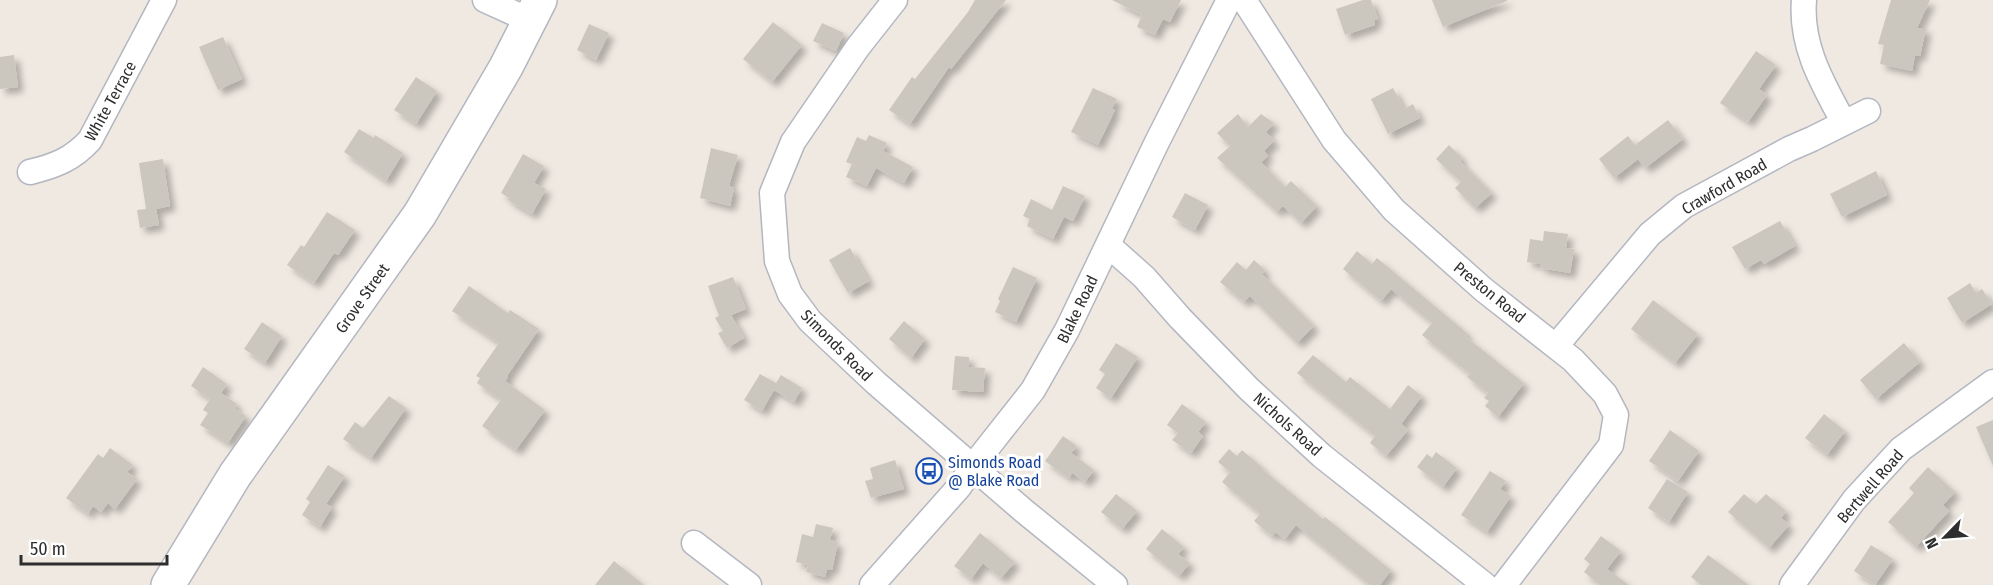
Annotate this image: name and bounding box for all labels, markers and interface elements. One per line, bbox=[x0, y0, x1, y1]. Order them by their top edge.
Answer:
street label: White Terrace bbox=[81, 58, 140, 145]
street label: Crawford Road bbox=[1678, 154, 1770, 218]
street label: Preston Road bbox=[1450, 258, 1529, 327]
street label: Grove Street bbox=[331, 259, 394, 337]
street label: Blake Road bbox=[1053, 272, 1102, 346]
street label: Simonds Road bbox=[797, 306, 876, 385]
street label: Nichols Road bbox=[1250, 389, 1326, 460]
street label: Bertwell Road bbox=[1833, 446, 1907, 527]
place label: Simonds Road @ Blake Road bbox=[948, 453, 1041, 490]
bus stop icon: Simonds Road @ Blake Road bbox=[914, 456, 944, 486]
north arrow bbox=[1915, 507, 1975, 567]
scale bar bbox=[21, 528, 166, 566]
text: N bbox=[1921, 535, 1942, 551]
text: 50 m bbox=[30, 538, 66, 560]

